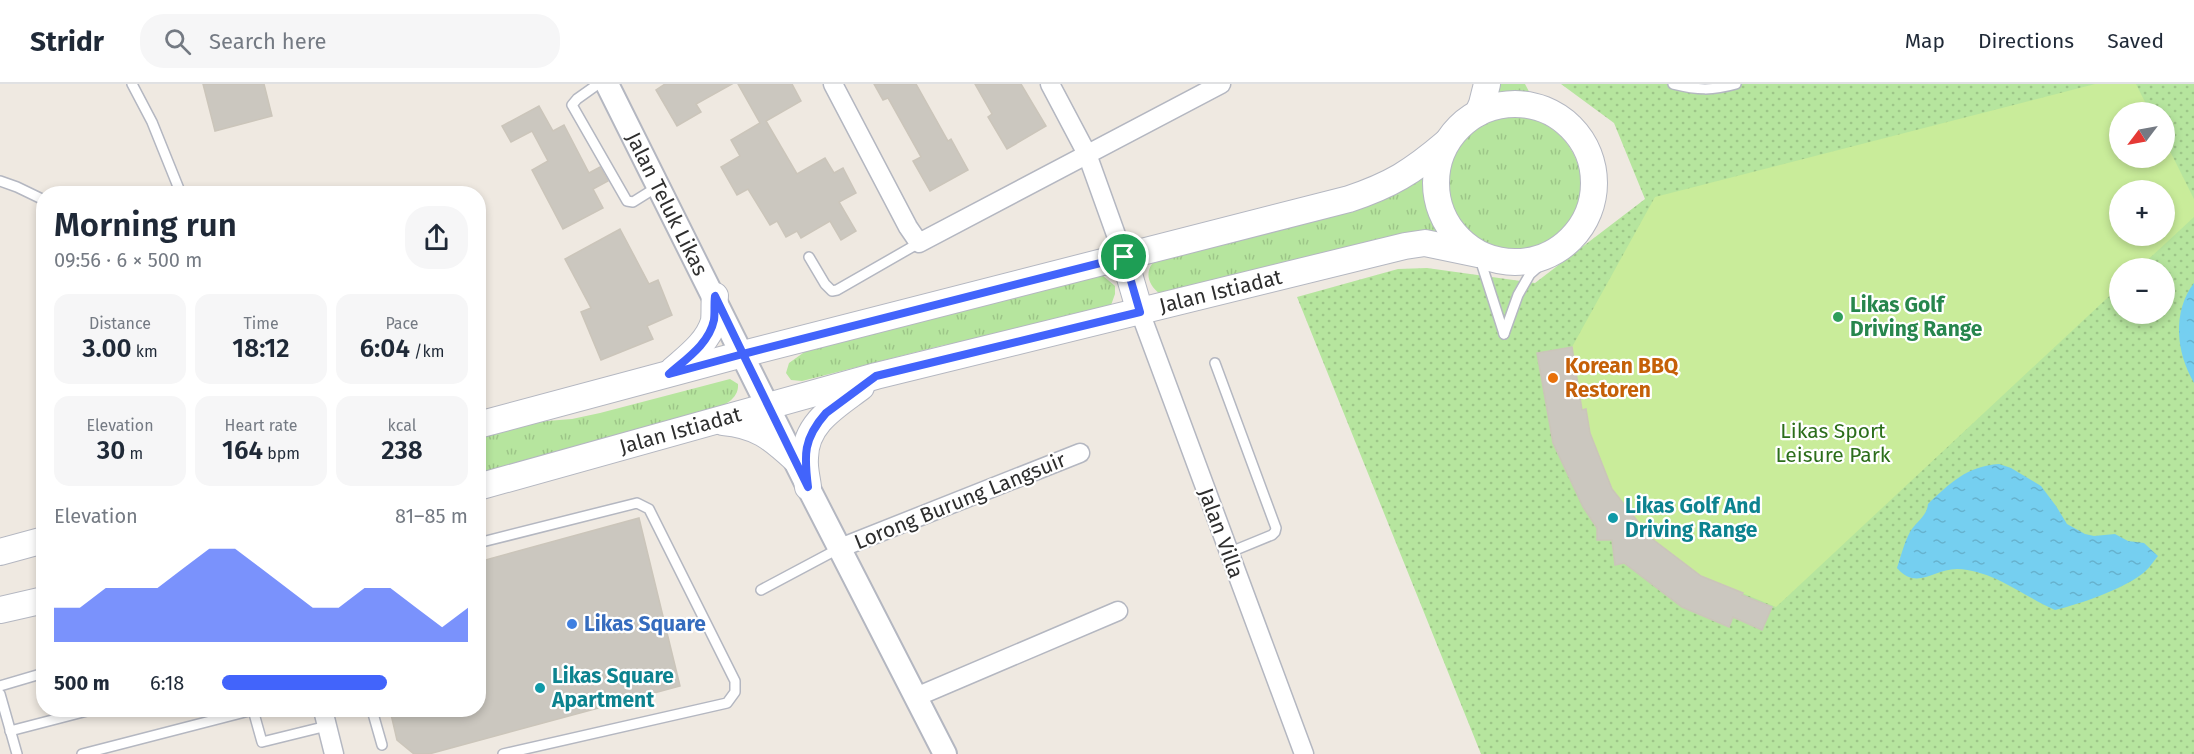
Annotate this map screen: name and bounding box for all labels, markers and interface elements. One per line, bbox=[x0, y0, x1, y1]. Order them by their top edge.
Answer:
search box bbox=[140, 14, 560, 68]
text: Stridr bbox=[30, 25, 104, 58]
icon: search bbox=[161, 25, 194, 58]
text: Search here bbox=[209, 28, 327, 55]
text: Map bbox=[1905, 28, 1945, 54]
text: Directions bbox=[1978, 28, 2074, 54]
text: Saved bbox=[2107, 28, 2164, 54]
north arrow bbox=[2109, 102, 2175, 168]
map controls bbox=[2109, 102, 2175, 324]
street label: Jalan Teluk Likas bbox=[620, 128, 714, 280]
button: + bbox=[2109, 180, 2175, 246]
text: Morning run bbox=[54, 205, 237, 245]
button: share bbox=[405, 206, 468, 269]
pin bbox=[1098, 231, 1149, 282]
icon: arrive bbox=[1107, 240, 1140, 273]
text: 09:56 · 6 × 500 m bbox=[54, 248, 202, 272]
button: − bbox=[2109, 258, 2175, 324]
street label: Jalan Istiadat bbox=[1156, 264, 1285, 319]
place label: Likas Golf Driving Range bbox=[1850, 292, 1983, 342]
marker: Likas Golf Driving Range bbox=[1831, 310, 1845, 324]
text: Distance bbox=[89, 314, 151, 333]
text: Time bbox=[243, 314, 279, 333]
text: Pace bbox=[385, 314, 419, 333]
text: 3.00 bbox=[82, 333, 132, 364]
text: 18:12 bbox=[232, 333, 290, 364]
text: 6:04 bbox=[360, 333, 410, 364]
text: km bbox=[132, 342, 158, 361]
text: /km bbox=[410, 342, 444, 361]
place label: Korean BBQ Restoren bbox=[1565, 353, 1679, 403]
marker: Korean BBQ Restoren bbox=[1546, 371, 1560, 385]
street label: Jalan Istiadat bbox=[616, 401, 745, 460]
text: Elevation bbox=[86, 416, 154, 435]
text: Heart rate bbox=[225, 416, 297, 435]
text: kcal bbox=[388, 416, 416, 435]
park label: Likas Sport Leisure Park bbox=[1775, 418, 1891, 468]
text: 30 bbox=[97, 435, 125, 466]
text: 164 bbox=[222, 435, 263, 466]
text: 238 bbox=[381, 435, 423, 466]
text: m bbox=[125, 444, 143, 463]
text: bpm bbox=[263, 444, 300, 463]
street label: Lorong Burung Langsuir bbox=[851, 447, 1069, 555]
street label: Jalan Villa bbox=[1193, 484, 1249, 582]
place label: Likas Golf And Driving Range bbox=[1625, 493, 1761, 543]
text: Elevation bbox=[54, 504, 138, 528]
text: 81–85 m bbox=[395, 504, 468, 528]
marker: Likas Golf And Driving Range bbox=[1606, 511, 1620, 525]
place label: Likas Square bbox=[584, 611, 706, 637]
marker: Likas Square bbox=[565, 617, 579, 631]
place label: Likas Square Apartment bbox=[551, 663, 674, 713]
text: 500 m bbox=[54, 671, 110, 695]
text: 6:18 bbox=[150, 671, 184, 695]
marker: Likas Square Apartment bbox=[533, 681, 547, 695]

